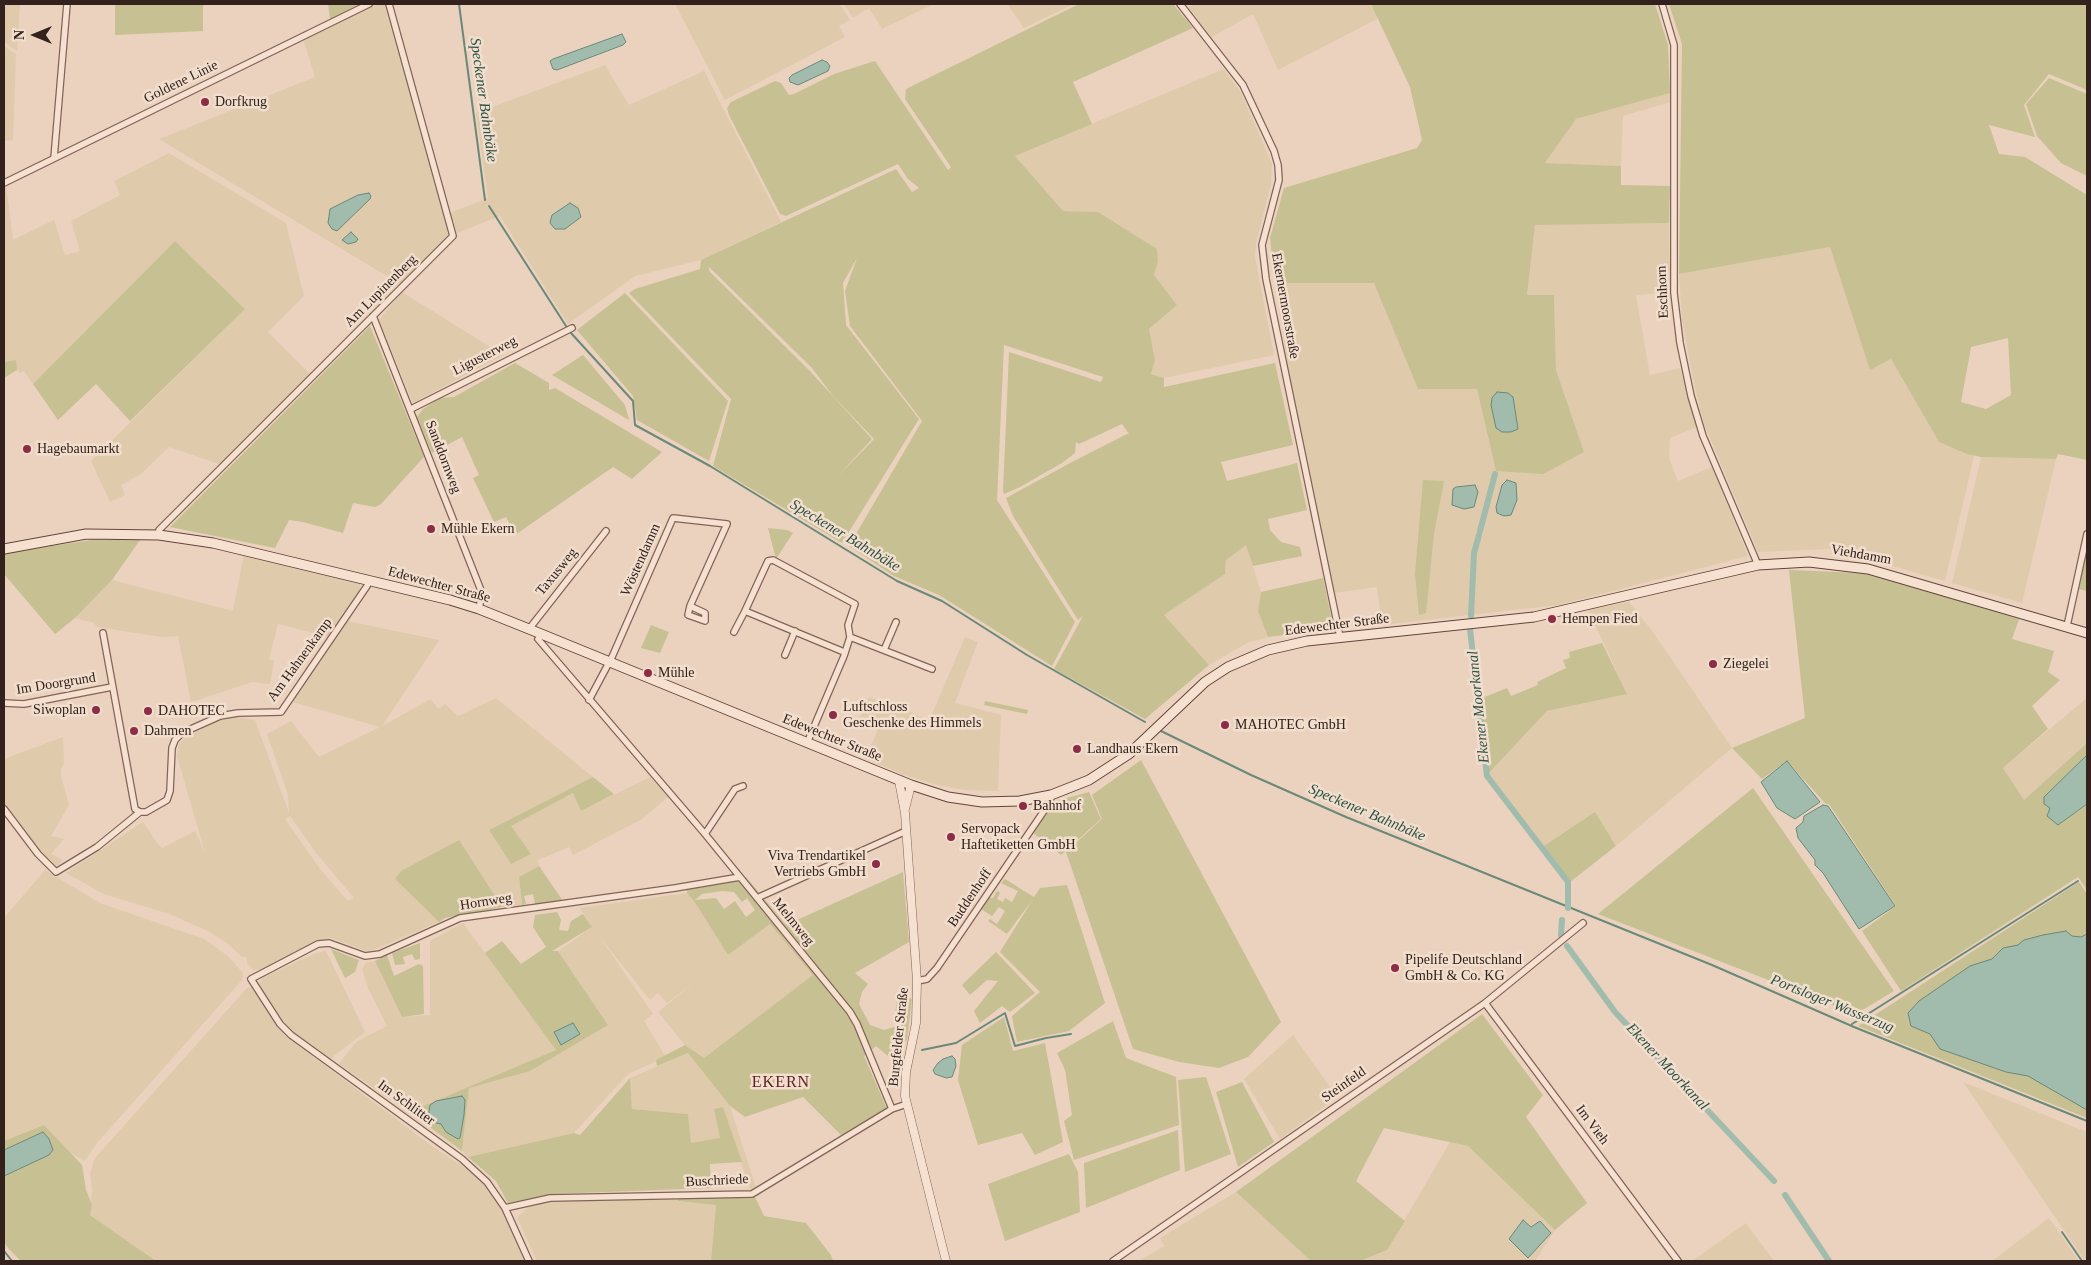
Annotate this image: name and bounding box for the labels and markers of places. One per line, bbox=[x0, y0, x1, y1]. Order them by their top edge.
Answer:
place label: Dorfkrug bbox=[215, 94, 267, 110]
marker: Dorfkrug bbox=[199, 96, 211, 108]
place label: Hagebaumarkt bbox=[37, 441, 119, 457]
marker: Hagebaumarkt bbox=[21, 443, 33, 455]
place label: Mühle Ekern bbox=[441, 521, 514, 537]
marker: Mühle Ekern bbox=[425, 523, 437, 535]
place label: Hempen Fied bbox=[1562, 611, 1638, 627]
marker: Hempen Fied bbox=[1546, 613, 1558, 625]
place label: Ziegelei bbox=[1723, 656, 1769, 672]
marker: Ziegelei bbox=[1707, 658, 1719, 670]
place label: Mühle bbox=[658, 665, 695, 681]
marker: Mühle bbox=[642, 667, 654, 679]
place label: Luftschloss Geschenke des Himmels bbox=[843, 699, 981, 732]
place label: Siwoplan bbox=[33, 702, 86, 718]
place label: DAHOTEC bbox=[158, 703, 225, 719]
marker: Siwoplan bbox=[90, 704, 102, 716]
marker: DAHOTEC bbox=[142, 705, 154, 717]
marker: Luftschloss Geschenke des Himmels bbox=[827, 709, 839, 721]
place label: MAHOTEC GmbH bbox=[1235, 717, 1346, 733]
marker: MAHOTEC GmbH bbox=[1219, 719, 1231, 731]
place label: Dahmen bbox=[144, 723, 191, 739]
marker: Dahmen bbox=[128, 725, 140, 737]
place label: Landhaus Ekern bbox=[1087, 741, 1178, 757]
marker: Landhaus Ekern bbox=[1071, 743, 1083, 755]
place label: Bahnhof bbox=[1033, 798, 1081, 814]
marker: Bahnhof bbox=[1017, 800, 1029, 812]
place label: Servopack Haftetiketten GmbH bbox=[961, 821, 1076, 854]
marker: Servopack Haftetiketten GmbH bbox=[945, 831, 957, 843]
place label: Viva Trendartikel Vertriebs GmbH bbox=[767, 848, 866, 880]
marker: Viva Trendartikel Vertriebs GmbH bbox=[870, 858, 882, 870]
place label: Pipelife Deutschland GmbH & Co. KG bbox=[1405, 952, 1522, 984]
marker: Pipelife Deutschland GmbH & Co. KG bbox=[1389, 962, 1401, 974]

